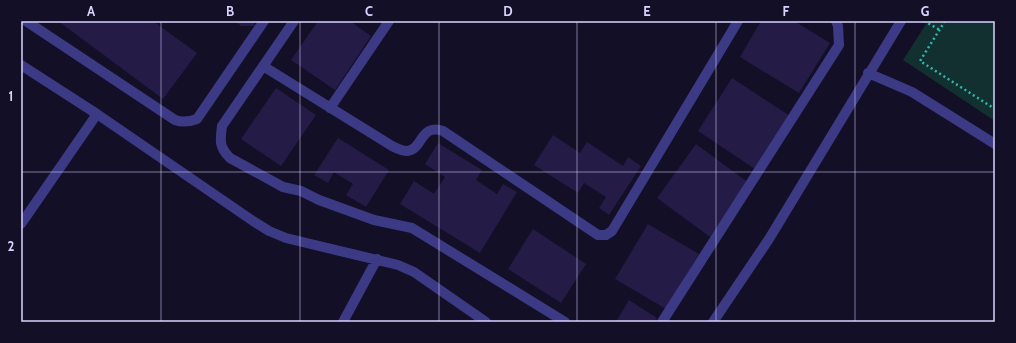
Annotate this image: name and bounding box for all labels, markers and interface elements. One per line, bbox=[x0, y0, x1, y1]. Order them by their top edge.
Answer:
text: A bbox=[87, 3, 96, 19]
text: B bbox=[226, 3, 234, 19]
text: C bbox=[365, 3, 373, 19]
text: D bbox=[503, 3, 513, 19]
text: E bbox=[643, 3, 651, 19]
text: F bbox=[783, 3, 790, 19]
text: G bbox=[921, 3, 930, 19]
text: 1 bbox=[9, 88, 13, 104]
text: 2 bbox=[8, 238, 15, 254]

